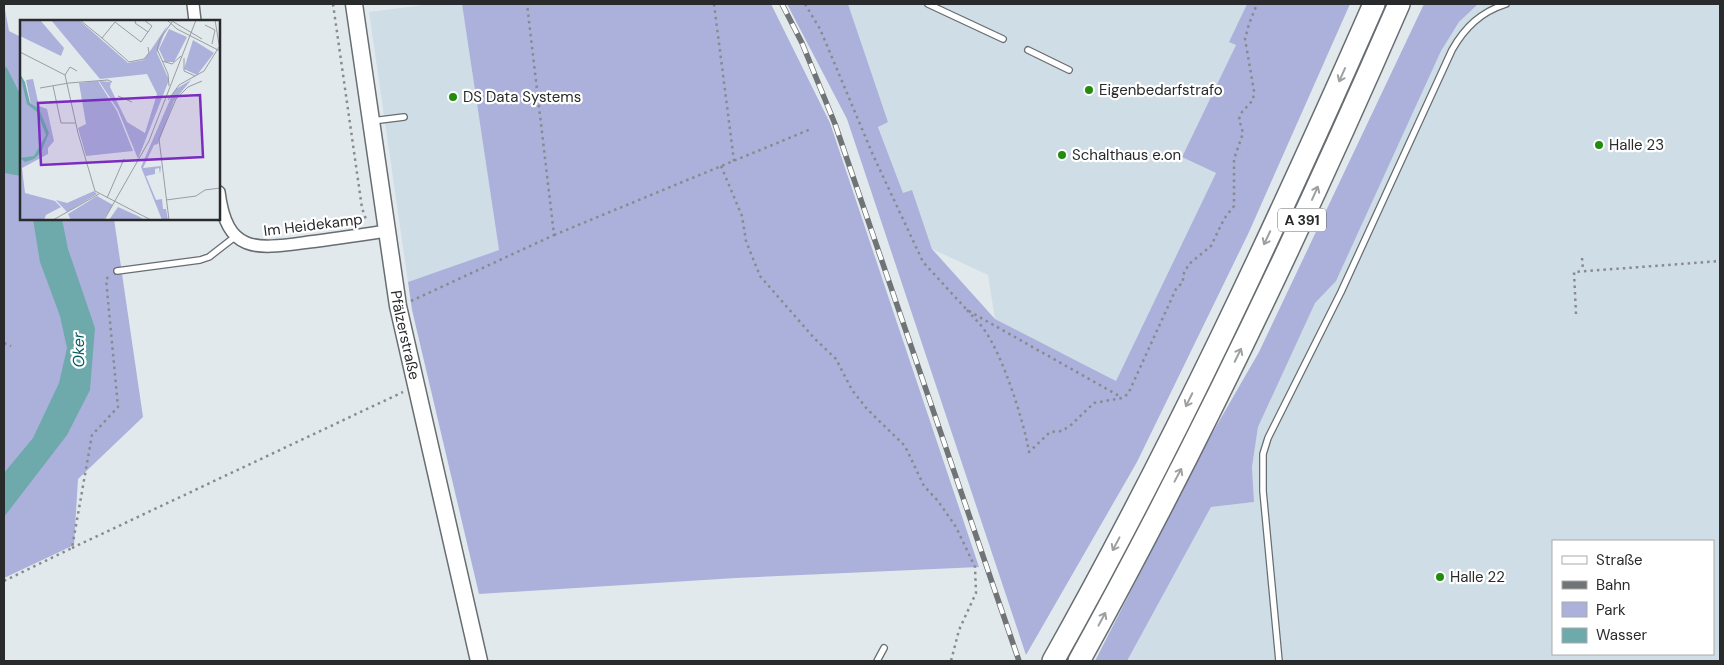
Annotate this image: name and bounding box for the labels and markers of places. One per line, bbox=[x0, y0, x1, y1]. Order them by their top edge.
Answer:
place label: Eigenbedarfstrafo bbox=[1099, 80, 1223, 100]
marker: Eigenbedarfstrafo bbox=[1083, 84, 1095, 96]
place label: DS Data Systems bbox=[463, 87, 581, 107]
marker: DS Data Systems bbox=[447, 91, 459, 103]
place label: Halle 23 bbox=[1609, 135, 1664, 155]
marker: Halle 23 bbox=[1593, 139, 1605, 151]
place label: Schalthaus e.on bbox=[1072, 145, 1181, 165]
marker: Schalthaus e.on bbox=[1056, 149, 1068, 161]
place label: Halle 22 bbox=[1450, 567, 1505, 587]
marker: Halle 22 bbox=[1434, 571, 1446, 583]

